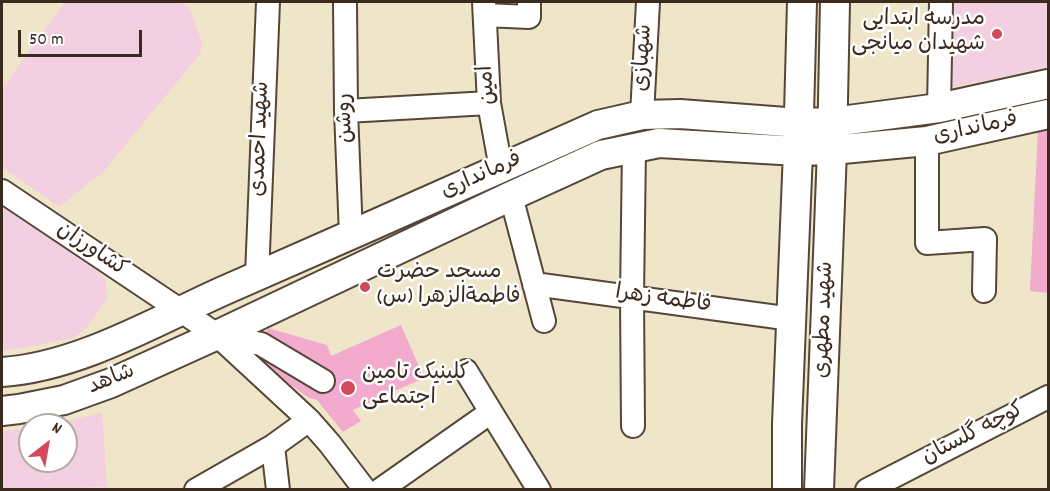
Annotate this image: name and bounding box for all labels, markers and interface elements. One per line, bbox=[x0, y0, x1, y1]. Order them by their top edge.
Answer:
place label: مدرسه ابتدایی شهیدان میانجی bbox=[851, 8, 985, 60]
scale bar bbox=[21, 18, 146, 56]
street label: شهبازی bbox=[630, 24, 660, 92]
marker: مدرسه ابتدایی شهیدان میانجی bbox=[990, 27, 1004, 41]
text: 50 m bbox=[29, 28, 64, 53]
street label: امین bbox=[474, 64, 504, 106]
street label: شهید احمدی bbox=[247, 81, 277, 197]
street label: روشن bbox=[333, 92, 361, 144]
street label: فرمانداری bbox=[931, 108, 1021, 152]
street label: فرمانداری bbox=[438, 148, 526, 206]
street label: کشاورزان bbox=[51, 218, 131, 284]
place label: مسجد حضرت فاطمةالزهرا (س) bbox=[377, 261, 521, 312]
street label: شهید مطهری bbox=[811, 261, 841, 379]
marker: مسجد حضرت فاطمةالزهرا (س) bbox=[358, 280, 372, 294]
street label: فاطمه زهرا bbox=[613, 281, 713, 321]
street label: شاهد bbox=[85, 360, 139, 402]
place label: کلینیک تامین اجتماعی bbox=[362, 362, 469, 414]
marker: کلینیک تامین اجتماعی bbox=[339, 379, 357, 397]
street label: کوچه گلستان bbox=[918, 398, 1030, 472]
north arrow bbox=[18, 413, 78, 473]
text: N bbox=[47, 417, 66, 441]

